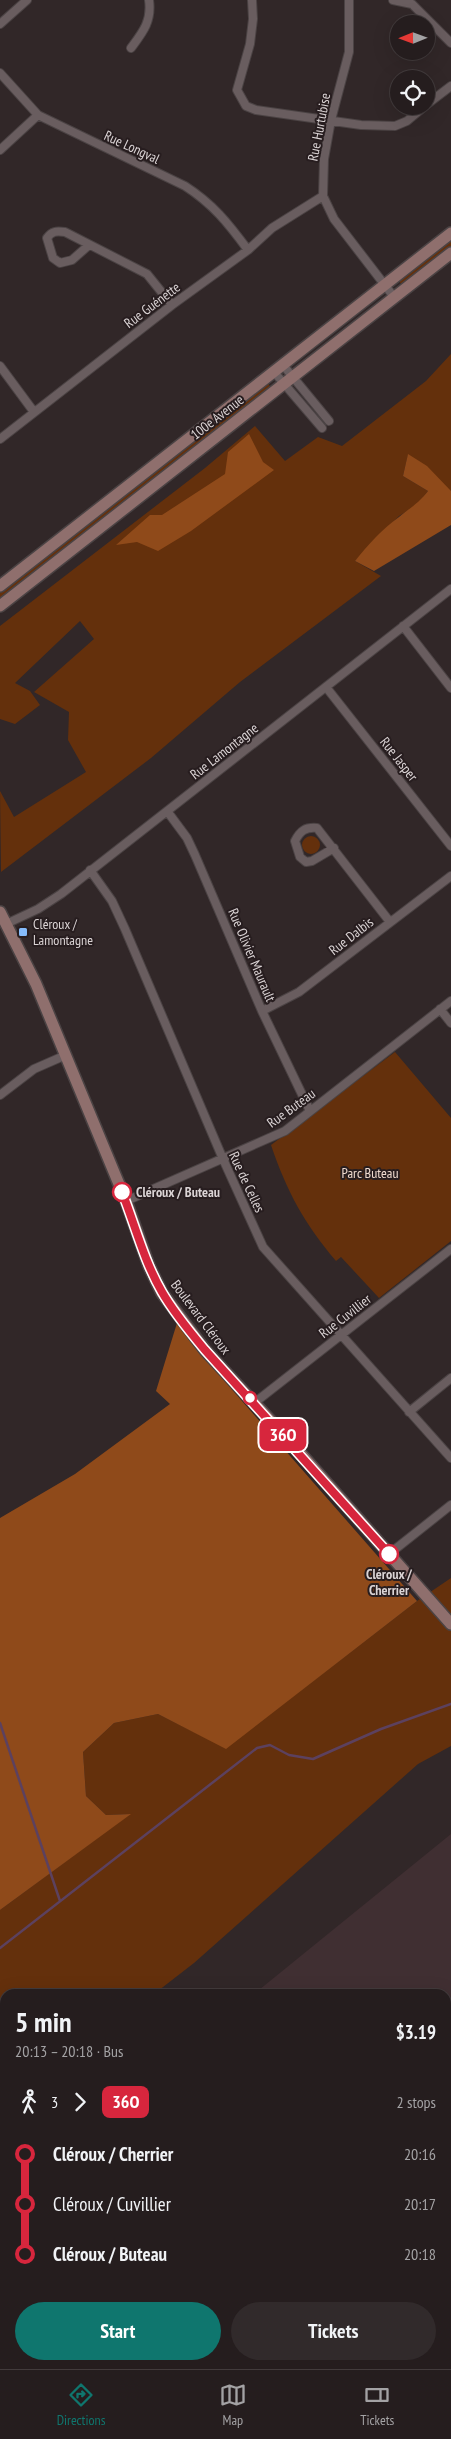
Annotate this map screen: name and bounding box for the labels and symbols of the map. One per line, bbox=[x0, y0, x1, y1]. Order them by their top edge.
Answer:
north arrow bbox=[390, 15, 435, 60]
street label: Rue Hurtubise bbox=[304, 91, 334, 163]
street label: Rue Longval bbox=[101, 126, 163, 168]
street label: Rue Guénette bbox=[120, 278, 184, 332]
street label: 100e Avenue bbox=[187, 390, 247, 443]
street label: Rue Lamontagne bbox=[186, 719, 262, 783]
street label: Rue Jasper bbox=[376, 733, 422, 785]
street label: Rue Olivier Maurault bbox=[224, 906, 280, 1005]
street label: Rue Dalbis bbox=[325, 913, 377, 959]
place label: Cléroux / Lamontagne bbox=[33, 915, 93, 949]
marker: Cléroux / Lamontagne bbox=[17, 926, 29, 938]
street label: Rue Buteau bbox=[263, 1084, 319, 1132]
street label: Rue de Celles bbox=[225, 1149, 269, 1216]
park label: Parc Buteau bbox=[342, 1164, 398, 1182]
marker: Cléroux / Buteau bbox=[112, 1182, 132, 1202]
place label: Cléroux / Buteau bbox=[136, 1183, 220, 1201]
street label: Boulevard Cléroux bbox=[167, 1276, 235, 1358]
street label: Rue Cuvillier bbox=[315, 1290, 375, 1342]
unlabelled marker bbox=[243, 1391, 257, 1405]
line badge: 36O bbox=[254, 1419, 312, 1451]
marker: Cléroux / Cherrier bbox=[379, 1544, 399, 1564]
place label: Cléroux / Cherrier bbox=[366, 1565, 413, 1599]

